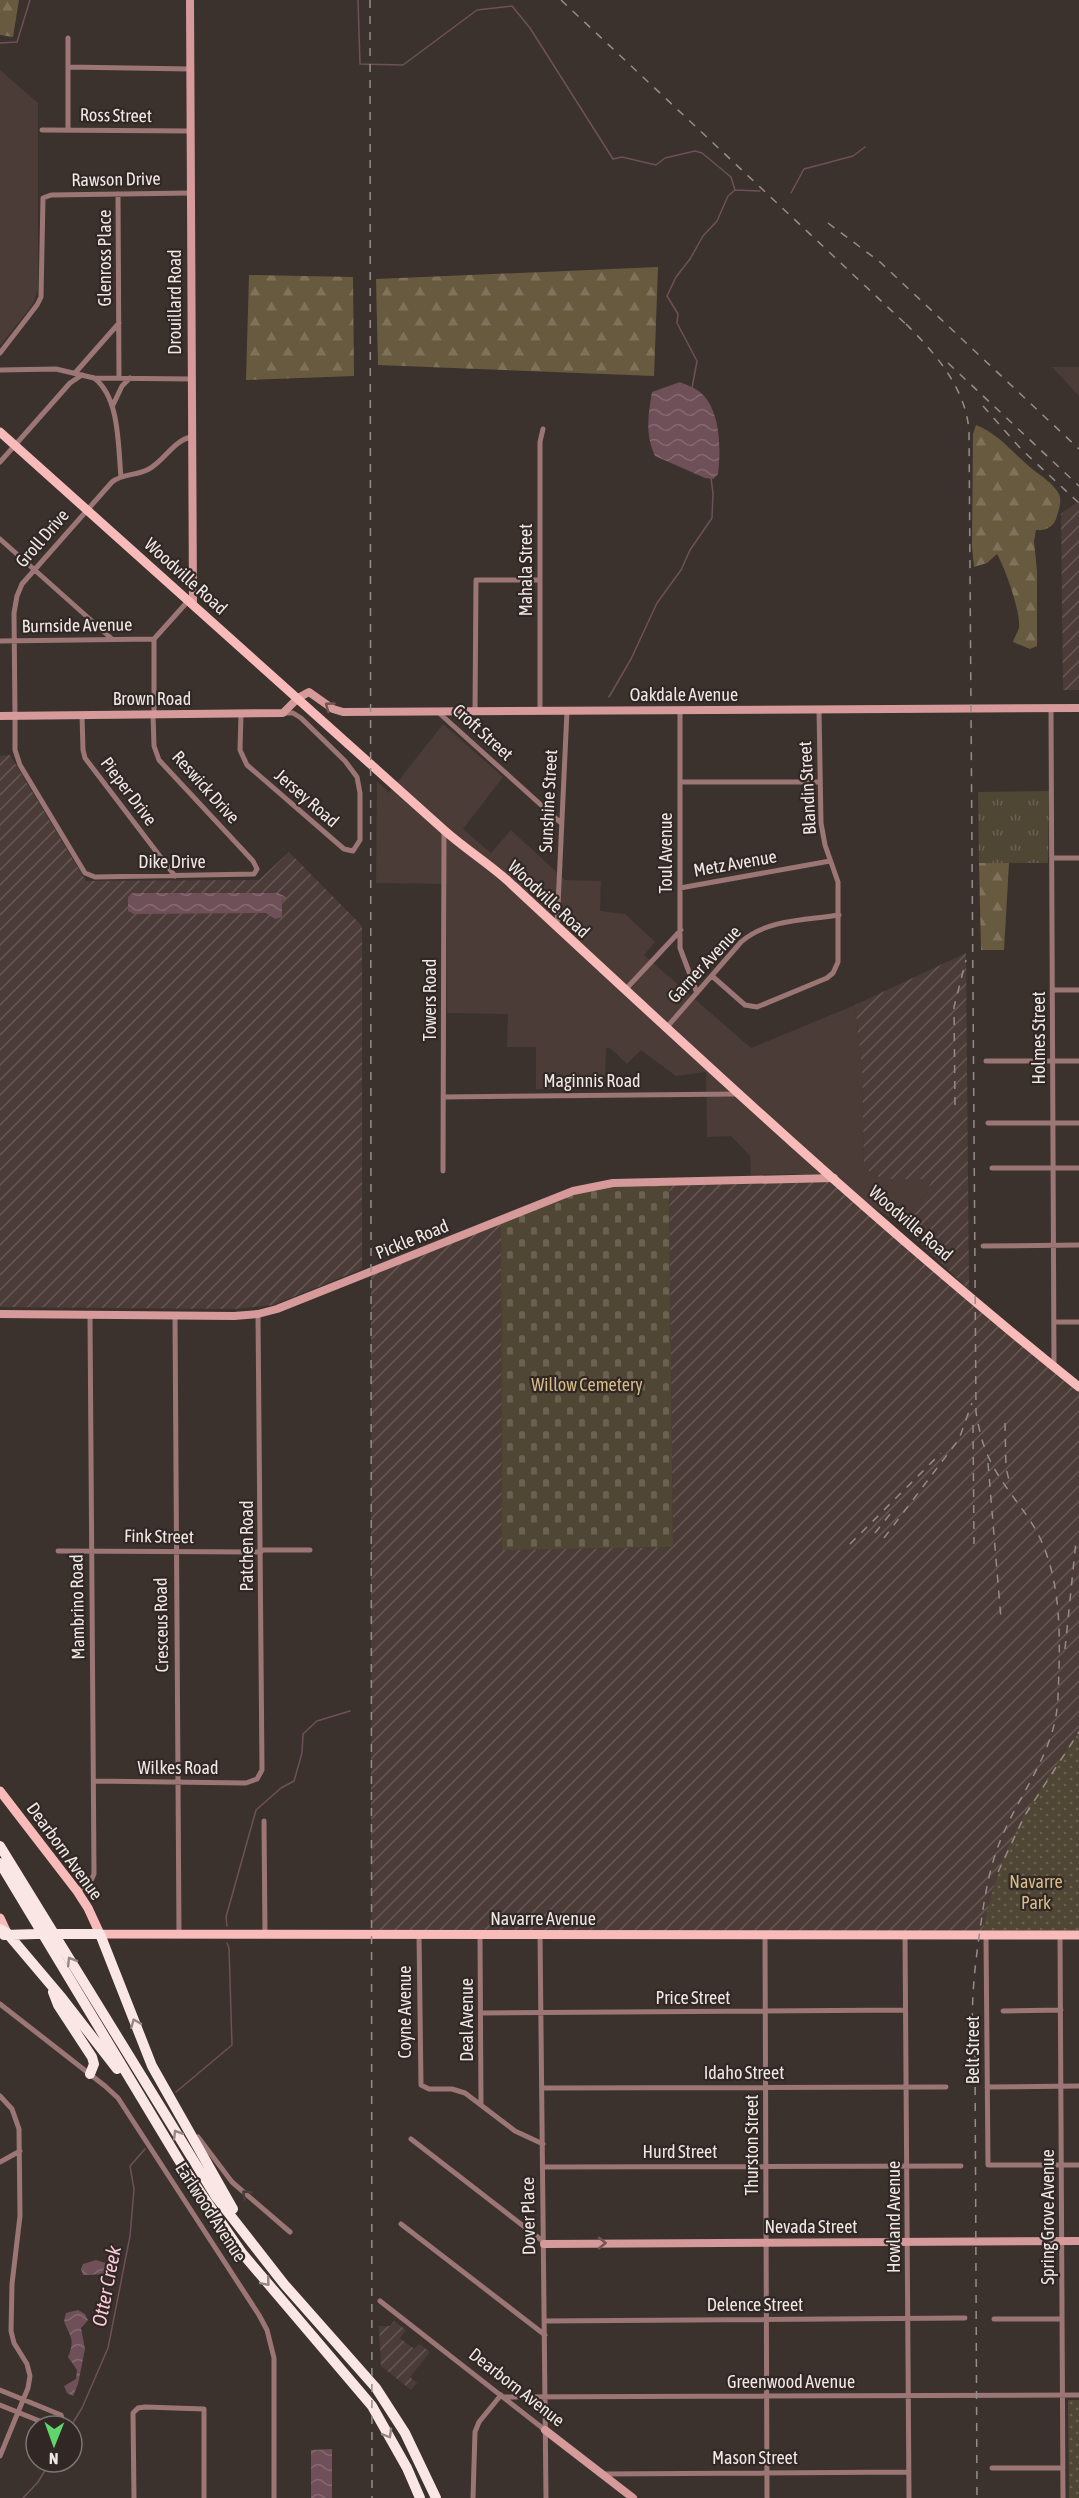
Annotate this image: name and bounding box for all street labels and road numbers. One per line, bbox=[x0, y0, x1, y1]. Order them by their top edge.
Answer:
street label: Ross Street bbox=[80, 104, 152, 126]
street label: Rawson Drive bbox=[71, 168, 161, 190]
street label: Glenross Place bbox=[94, 210, 115, 306]
street label: Drouillard Road bbox=[164, 249, 185, 355]
street label: Groll Drive bbox=[11, 505, 73, 571]
street label: Mahala Street bbox=[515, 524, 536, 616]
street label: Woodville Road bbox=[140, 533, 232, 619]
street label: Burnside Avenue bbox=[21, 614, 133, 636]
street label: Oakdale Avenue bbox=[630, 684, 738, 705]
street label: Brown Road bbox=[113, 688, 191, 709]
street label: Croft Street bbox=[448, 699, 518, 765]
street label: Blandin Street bbox=[794, 741, 820, 835]
street label: Reswick Drive bbox=[168, 746, 244, 828]
street label: Sunshine Street bbox=[535, 749, 561, 853]
street label: Pieper Drive bbox=[96, 753, 162, 829]
street label: Jersey Road bbox=[271, 765, 343, 831]
street label: Toul Avenue bbox=[655, 812, 676, 894]
street label: Metz Avenue bbox=[692, 845, 778, 881]
street label: Dike Drive bbox=[138, 851, 206, 872]
street label: Woodville Road bbox=[504, 856, 594, 942]
street label: Garner Avenue bbox=[663, 921, 745, 1007]
street label: Towers Road bbox=[419, 959, 440, 1041]
street label: Holmes Street bbox=[1028, 991, 1049, 1085]
street label: Maginnis Road bbox=[543, 1070, 641, 1091]
street label: Woodville Road bbox=[865, 1181, 957, 1265]
street label: Pickle Road bbox=[372, 1215, 452, 1263]
street label: Patchen Road bbox=[236, 1501, 257, 1591]
street label: Fink Street bbox=[124, 1525, 194, 1547]
street label: Mambrino Road bbox=[66, 1554, 88, 1660]
street label: Cresceus Road bbox=[150, 1577, 172, 1673]
street label: Wilkes Road bbox=[138, 1757, 218, 1778]
street label: Dearborn Avenue bbox=[23, 1798, 107, 1904]
street label: Navarre Avenue bbox=[490, 1908, 596, 1929]
street label: Coyne Avenue bbox=[394, 1966, 415, 2059]
street label: Deal Avenue bbox=[456, 1978, 477, 2062]
street label: Price Street bbox=[655, 1987, 731, 2008]
street label: Belt Street bbox=[962, 2016, 983, 2084]
street label: Idaho Street bbox=[704, 2062, 784, 2083]
street label: Thurston Street bbox=[741, 2095, 762, 2195]
street label: Hurd Street bbox=[643, 2141, 717, 2162]
street label: Spring Grove Avenue bbox=[1037, 2149, 1058, 2285]
street label: Earlwood Avenue bbox=[171, 2158, 251, 2266]
street label: Howland Avenue bbox=[883, 2161, 904, 2273]
street label: Dover Place bbox=[517, 2177, 539, 2255]
street label: Nevada Street bbox=[764, 2216, 858, 2237]
street label: Delence Street bbox=[707, 2294, 803, 2315]
street label: Dearborn Avenue bbox=[465, 2343, 569, 2431]
street label: Greenwood Avenue bbox=[727, 2371, 855, 2392]
street label: Mason Street bbox=[712, 2447, 798, 2468]

